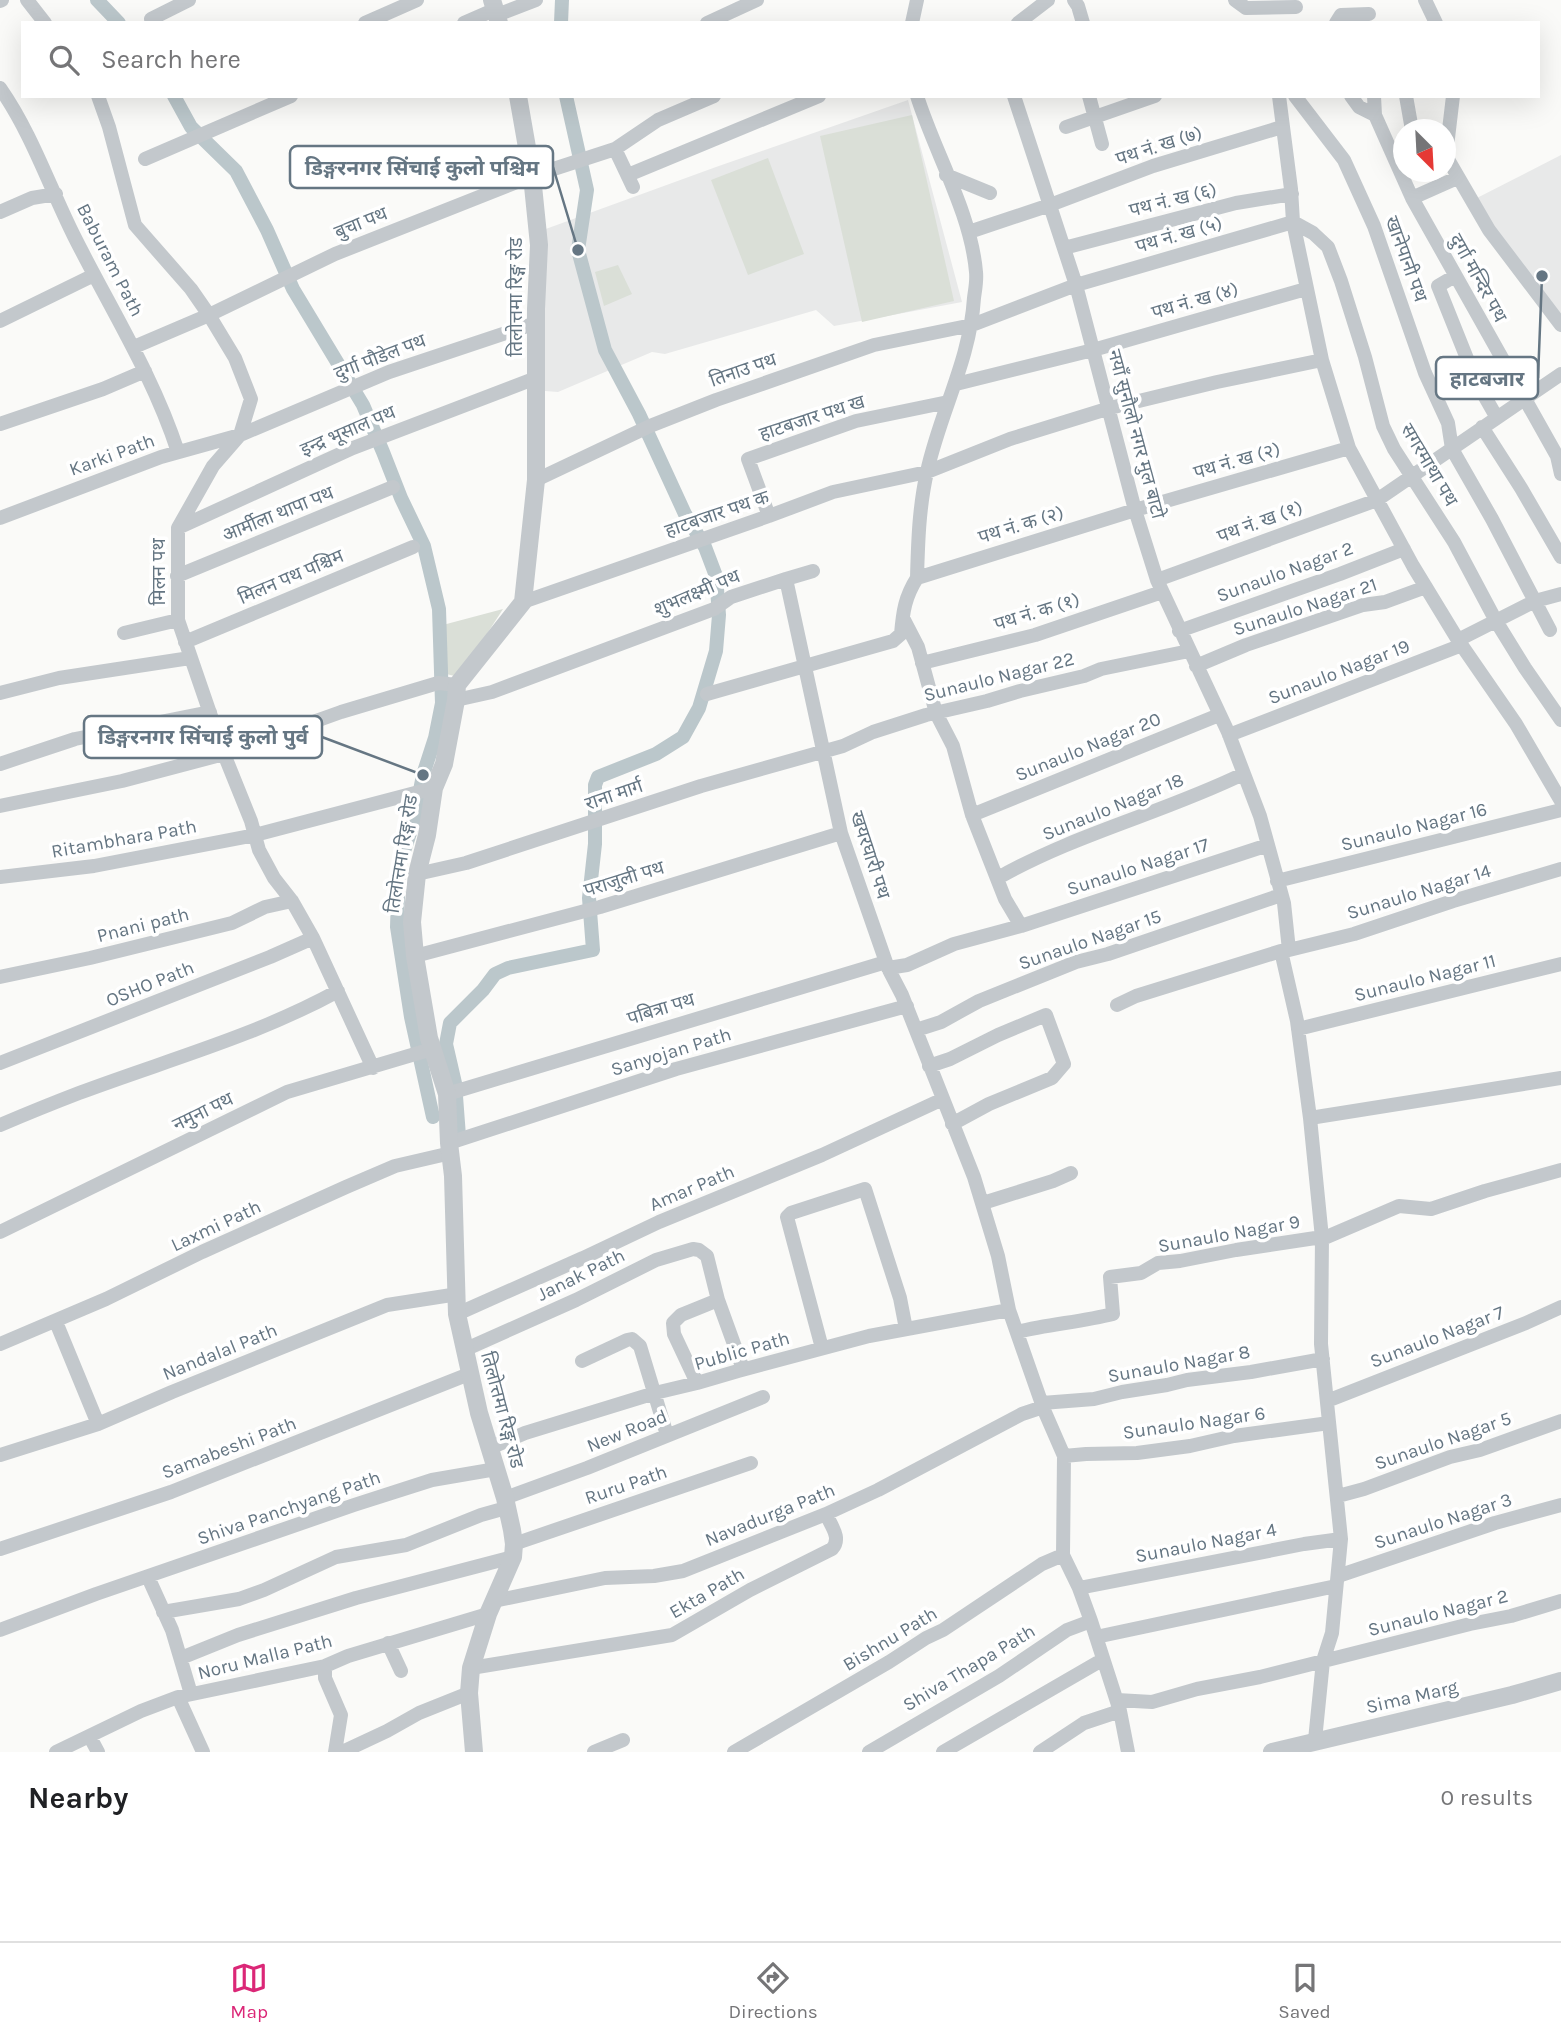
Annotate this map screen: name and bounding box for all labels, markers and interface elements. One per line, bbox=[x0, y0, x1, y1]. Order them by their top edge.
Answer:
search box bbox=[21, 21, 1540, 98]
icon: search bbox=[45, 41, 83, 79]
text: Search here bbox=[101, 44, 241, 75]
north arrow bbox=[1393, 119, 1456, 182]
street label: पथ नं. ख (७) bbox=[1113, 122, 1205, 170]
callout: डिङ्गरनगर सिंचाई कुलो पश्चिम bbox=[290, 146, 553, 188]
text: डिङ्गरनगर सिंचाई कुलो पश्चिम bbox=[305, 156, 539, 181]
street label: पथ नं. ख (६) bbox=[1127, 179, 1219, 221]
street label: Baburam Path bbox=[72, 200, 148, 320]
street label: बुचा पथ bbox=[331, 202, 392, 244]
street label: पथ नं. ख (५) bbox=[1133, 212, 1225, 258]
street label: खानेपानी पथ bbox=[1380, 213, 1433, 306]
street label: दुर्गा मन्दिर पथ bbox=[1444, 229, 1513, 327]
street label: तिलोत्तमा रिङ्ग रोड bbox=[505, 236, 527, 357]
street label: पथ नं. ख (४) bbox=[1149, 278, 1241, 324]
street label: दुर्गा पौडेल पथ bbox=[331, 328, 430, 385]
street label: नयाँ सुनौलो नगर मुल बाटो bbox=[1102, 347, 1170, 522]
street label: तिनाउ पथ bbox=[707, 348, 780, 392]
callout: हाटबजार bbox=[1436, 357, 1538, 399]
text: हाटबजार bbox=[1450, 367, 1525, 391]
street label: हाटबजार पथ ख bbox=[756, 390, 868, 445]
street label: इन्द्र भूसाल पथ bbox=[297, 401, 400, 462]
street label: सगरमाथा पथ bbox=[1396, 420, 1463, 511]
street label: Karki Path bbox=[66, 429, 158, 481]
street label: पथ नं. ख (२) bbox=[1191, 438, 1283, 484]
street label: आर्मीला थापा पथ bbox=[219, 480, 338, 546]
street label: हाटबजार पथ क bbox=[662, 486, 772, 542]
street label: पथ नं. ख (१) bbox=[1214, 496, 1306, 548]
street label: पथ नं. क (२) bbox=[976, 502, 1066, 548]
street label: Sunaulo Nagar 2 bbox=[1214, 537, 1356, 607]
street label: मिलन पथ bbox=[148, 538, 170, 606]
street label: मिलन पथ पश्चिम bbox=[235, 545, 347, 609]
street label: शुभलक्ष्मी पथ bbox=[651, 565, 745, 622]
street label: Sunaulo Nagar 21 bbox=[1230, 573, 1380, 641]
street label: पथ नं. क (१) bbox=[992, 589, 1082, 635]
street label: Sunaulo Nagar 19 bbox=[1265, 635, 1413, 709]
street label: Sunaulo Nagar 22 bbox=[921, 648, 1077, 706]
street label: Sunaulo Nagar 20 bbox=[1012, 708, 1164, 786]
callout: डिङ्गरनगर सिंचाई कुलो पुर्व bbox=[84, 716, 322, 758]
text: डिङ्गरनगर सिंचाई कुलो पुर्व bbox=[98, 725, 309, 750]
street label: Sunaulo Nagar 18 bbox=[1039, 769, 1187, 845]
street label: राना मार्ग bbox=[582, 774, 647, 815]
street label: तिलोत्तमा रिङ्ग रोड bbox=[382, 792, 422, 915]
street label: Sunaulo Nagar 16 bbox=[1339, 798, 1489, 856]
street label: खयरघारी पथ bbox=[846, 809, 895, 902]
street label: Ritambhara Path bbox=[50, 815, 198, 863]
street label: Sunaulo Nagar 17 bbox=[1064, 834, 1212, 900]
street label: पराजुली पथ bbox=[581, 856, 668, 903]
street label: Sunaulo Nagar 14 bbox=[1344, 860, 1494, 924]
street label: Pnani path bbox=[95, 903, 191, 947]
street label: Sunaulo Nagar 15 bbox=[1016, 905, 1164, 975]
street label: Sunaulo Nagar 11 bbox=[1352, 950, 1498, 1006]
street label: OSHO Path bbox=[103, 956, 197, 1012]
street label: पबित्रा पथ bbox=[625, 988, 698, 1030]
street label: Sanyojan Path bbox=[608, 1023, 734, 1081]
street label: नमुना पथ bbox=[169, 1088, 238, 1137]
street label: Amar Path bbox=[646, 1160, 738, 1216]
street label: Laxmi Path bbox=[168, 1196, 264, 1256]
street label: Sunaulo Nagar 9 bbox=[1156, 1211, 1302, 1257]
street label: Janak Path bbox=[534, 1244, 628, 1306]
street label: Sunaulo Nagar 7 bbox=[1367, 1301, 1507, 1373]
street label: Nandalal Path bbox=[159, 1319, 281, 1385]
street label: Public Path bbox=[692, 1327, 792, 1375]
street label: Sunaulo Nagar 8 bbox=[1106, 1341, 1252, 1387]
street label: तिलोत्तमा रिङ्ग रोड bbox=[476, 1349, 528, 1471]
street label: Sunaulo Nagar 6 bbox=[1121, 1402, 1267, 1444]
street label: New Road bbox=[584, 1405, 670, 1457]
street label: Sunaulo Nagar 5 bbox=[1372, 1407, 1514, 1475]
street label: Samabeshi Path bbox=[159, 1412, 299, 1484]
street label: Ruru Path bbox=[582, 1461, 670, 1509]
street label: Shiva Panchyang Path bbox=[194, 1466, 384, 1550]
street label: Navadurga Path bbox=[702, 1479, 838, 1551]
street label: Sunaulo Nagar 3 bbox=[1371, 1488, 1515, 1554]
street label: Sunaulo Nagar 4 bbox=[1134, 1518, 1279, 1567]
street label: Ekta Path bbox=[666, 1563, 748, 1623]
street label: Sunaulo Nagar 2 bbox=[1366, 1585, 1510, 1641]
street label: Bishnu Path bbox=[839, 1602, 941, 1676]
street label: Shiva Thapa Path bbox=[899, 1620, 1039, 1716]
street label: Noru Malla Path bbox=[195, 1630, 335, 1684]
street label: Sima Marg bbox=[1364, 1676, 1460, 1718]
text: Nearby bbox=[28, 1780, 128, 1816]
text: 0 results bbox=[1441, 1784, 1533, 1811]
tab: Map bbox=[230, 1959, 268, 2023]
tab: Directions bbox=[729, 1959, 818, 2023]
tab: Saved bbox=[1278, 1959, 1331, 2023]

